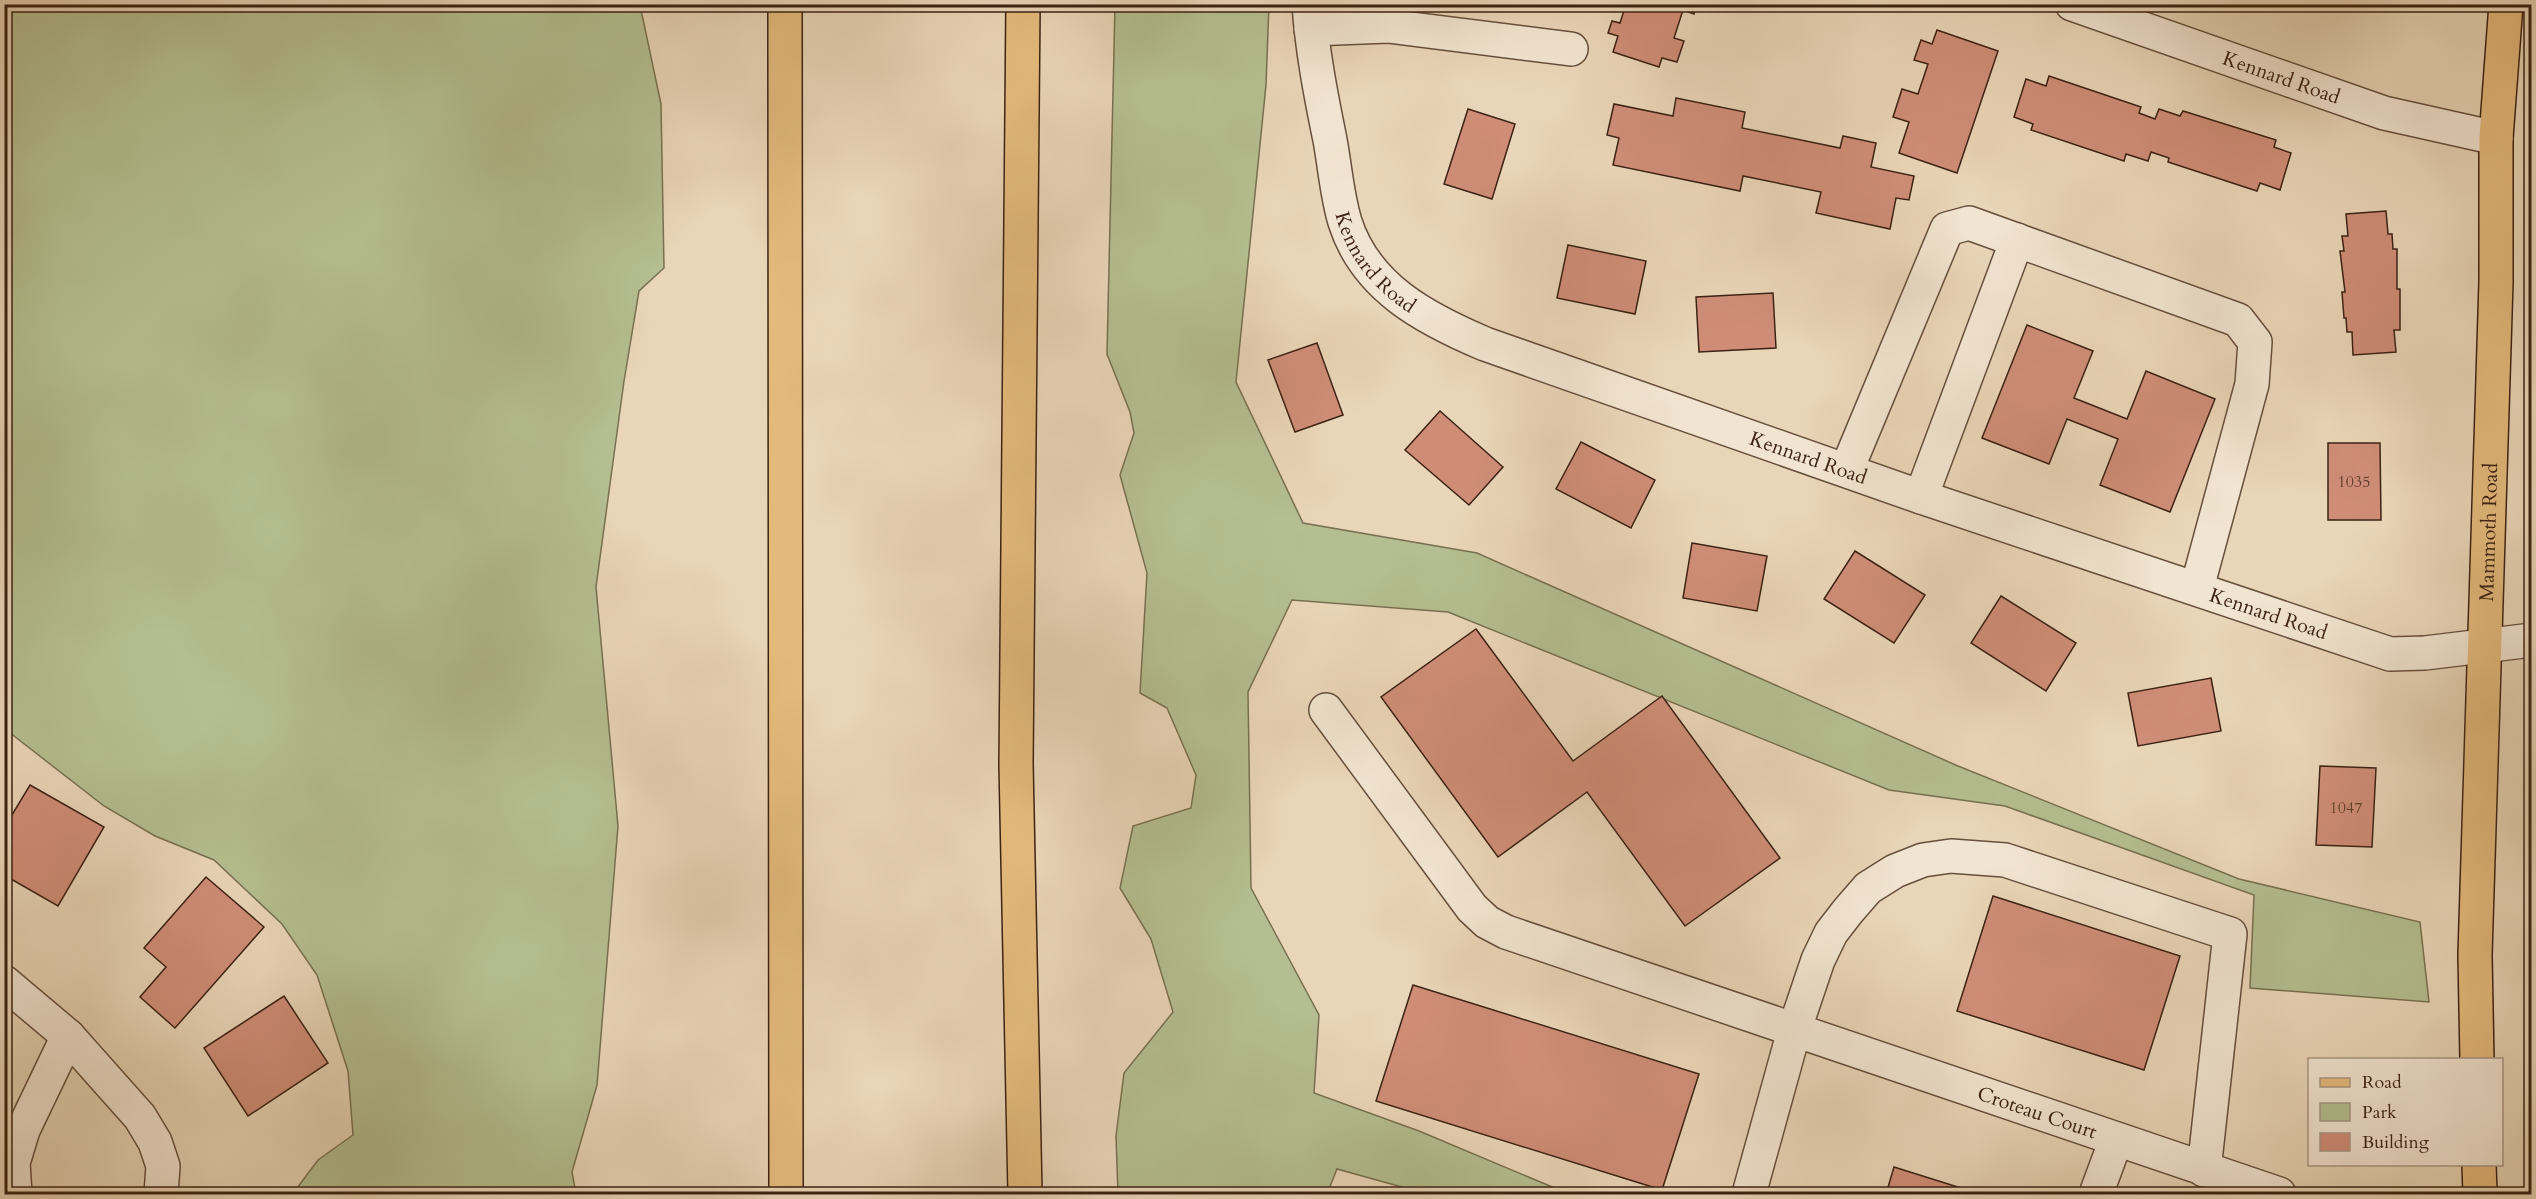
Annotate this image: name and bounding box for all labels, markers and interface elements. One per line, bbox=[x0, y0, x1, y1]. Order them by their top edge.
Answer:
street label: Kennard Road bbox=[2219, 45, 2344, 111]
street label: Kennard Road bbox=[1329, 208, 1422, 319]
street label: Kennard Road bbox=[1746, 425, 1871, 491]
street label: Mammoth Road bbox=[2473, 462, 2504, 602]
house number: 1035 bbox=[2338, 471, 2370, 493]
street label: Kennard Road bbox=[2206, 582, 2331, 646]
house number: 1047 bbox=[2330, 797, 2362, 819]
legend bbox=[2308, 1058, 2503, 1166]
text: Road bbox=[2362, 1070, 2402, 1095]
street label: Croteau Court bbox=[1974, 1080, 2101, 1146]
text: Park bbox=[2362, 1100, 2397, 1125]
text: Building bbox=[2362, 1130, 2430, 1155]

